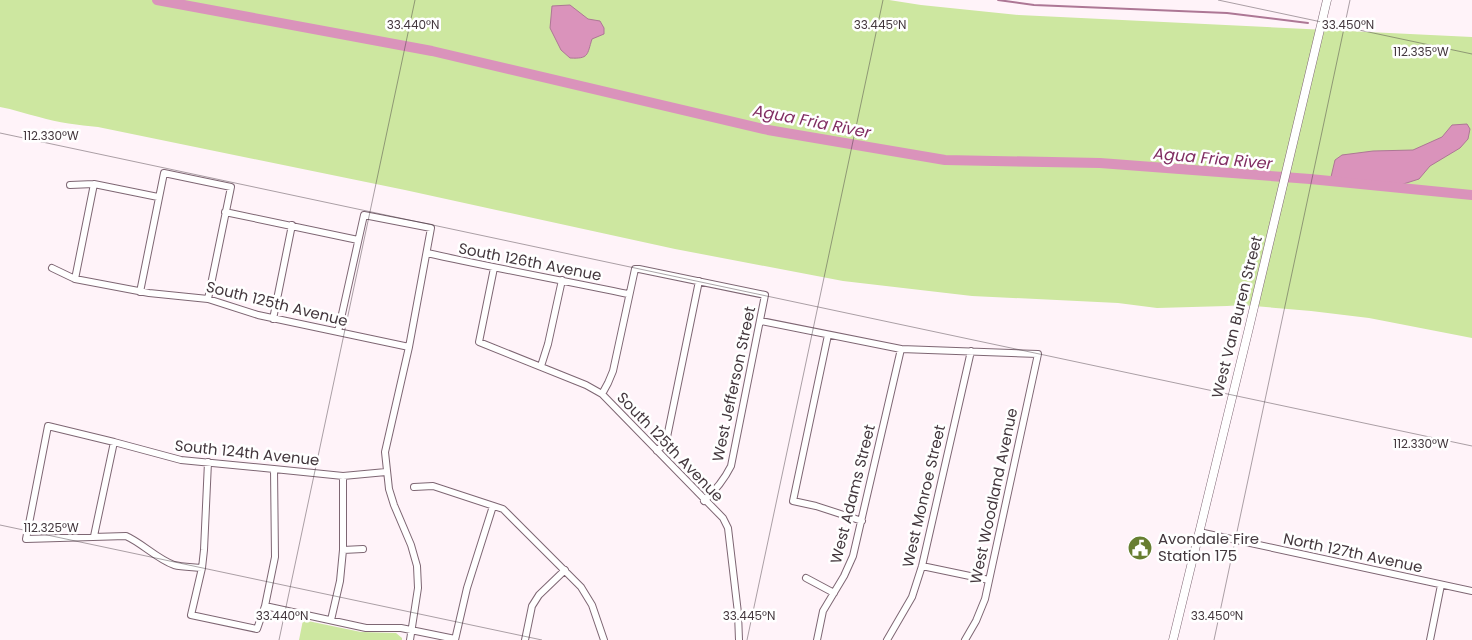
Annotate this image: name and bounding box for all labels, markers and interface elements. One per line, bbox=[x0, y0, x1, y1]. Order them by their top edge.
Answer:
text: 33.440°N bbox=[387, 16, 439, 33]
text: 33.445°N bbox=[854, 16, 906, 33]
text: 33.450°N bbox=[1322, 16, 1374, 33]
text: 112.335°W bbox=[1393, 43, 1449, 60]
water label: Agua Fria River bbox=[750, 99, 874, 144]
text: 112.330°W bbox=[23, 127, 79, 144]
water label: Agua Fria River bbox=[1151, 142, 1275, 175]
street label: West Van Buren Street bbox=[1206, 234, 1267, 400]
street label: South 126th Avenue bbox=[457, 237, 603, 286]
street label: South 125th Avenue bbox=[204, 276, 350, 331]
street label: West Jefferson Street bbox=[707, 304, 760, 463]
street label: South 125th Avenue bbox=[612, 387, 728, 506]
street label: West Woodland Avenue bbox=[965, 406, 1022, 586]
street label: West Adams Street bbox=[825, 422, 880, 566]
street label: West Monroe Street bbox=[897, 423, 950, 569]
street label: South 124th Avenue bbox=[174, 434, 320, 471]
text: 112.330°W bbox=[1393, 435, 1449, 452]
text: 112.325°W bbox=[23, 519, 79, 536]
street label: North 127th Avenue bbox=[1282, 527, 1425, 578]
place label: Avondale Fire Station 175 bbox=[1158, 528, 1259, 566]
public building icon: Avondale Fire Station 175 bbox=[1127, 535, 1153, 561]
text: 33.440°N bbox=[256, 607, 308, 624]
text: 33.445°N bbox=[723, 607, 775, 624]
text: 33.450°N bbox=[1191, 607, 1243, 624]

